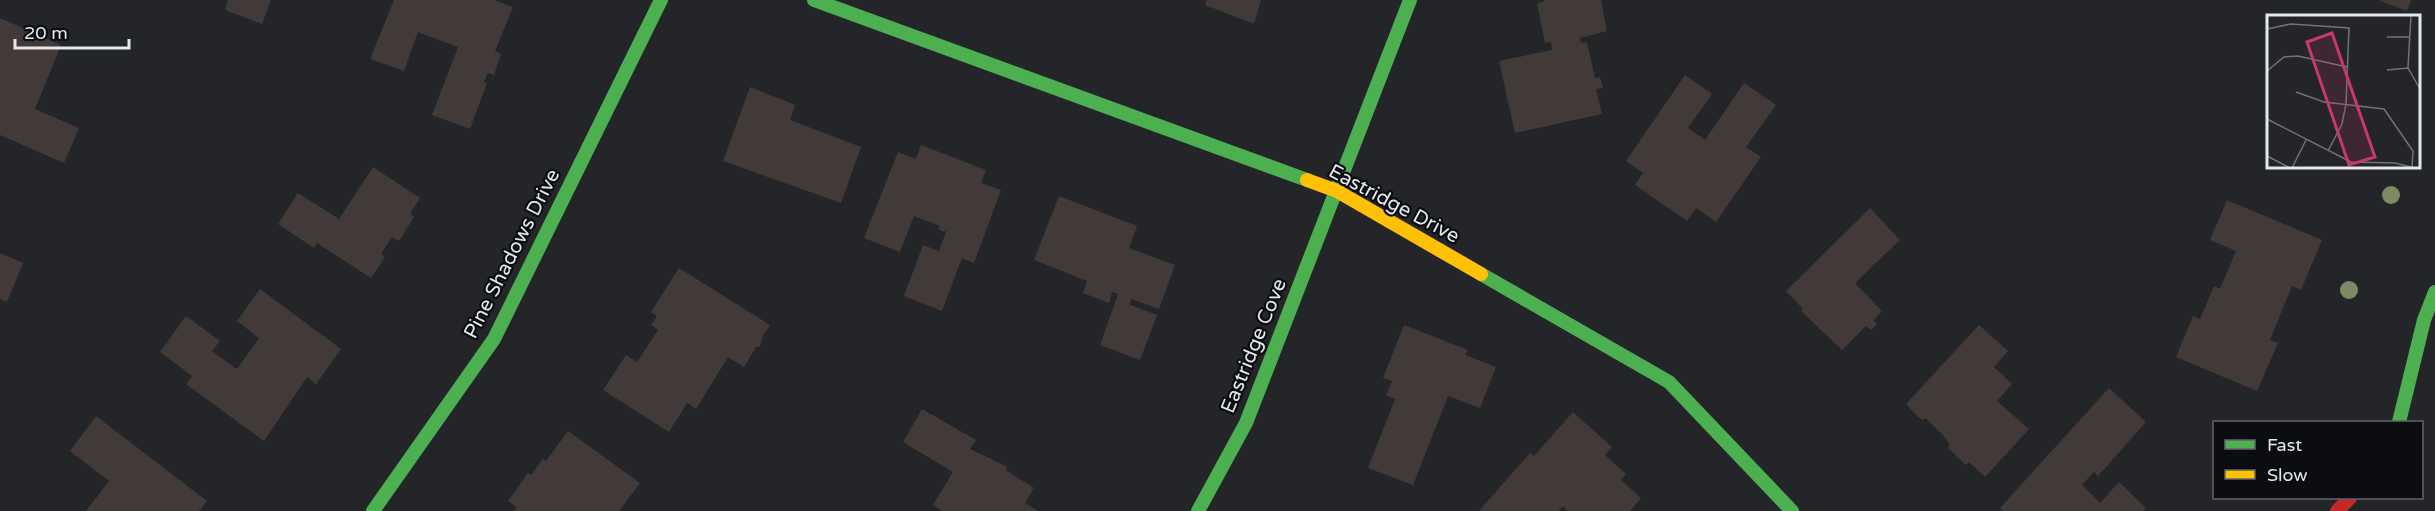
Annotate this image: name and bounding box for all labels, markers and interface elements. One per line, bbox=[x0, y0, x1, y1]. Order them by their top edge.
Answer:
scale bar bbox=[15, 12, 129, 50]
inset map bbox=[2267, 15, 2420, 168]
text: 20 m bbox=[24, 22, 68, 44]
street label: Eastridge Drive bbox=[1324, 159, 1464, 249]
street label: Pine Shadows Drive bbox=[459, 165, 565, 343]
street label: Eastridge Cove bbox=[1216, 275, 1292, 417]
legend bbox=[2213, 421, 2423, 499]
text: Fast bbox=[2267, 434, 2302, 456]
text: Slow bbox=[2267, 464, 2308, 486]

